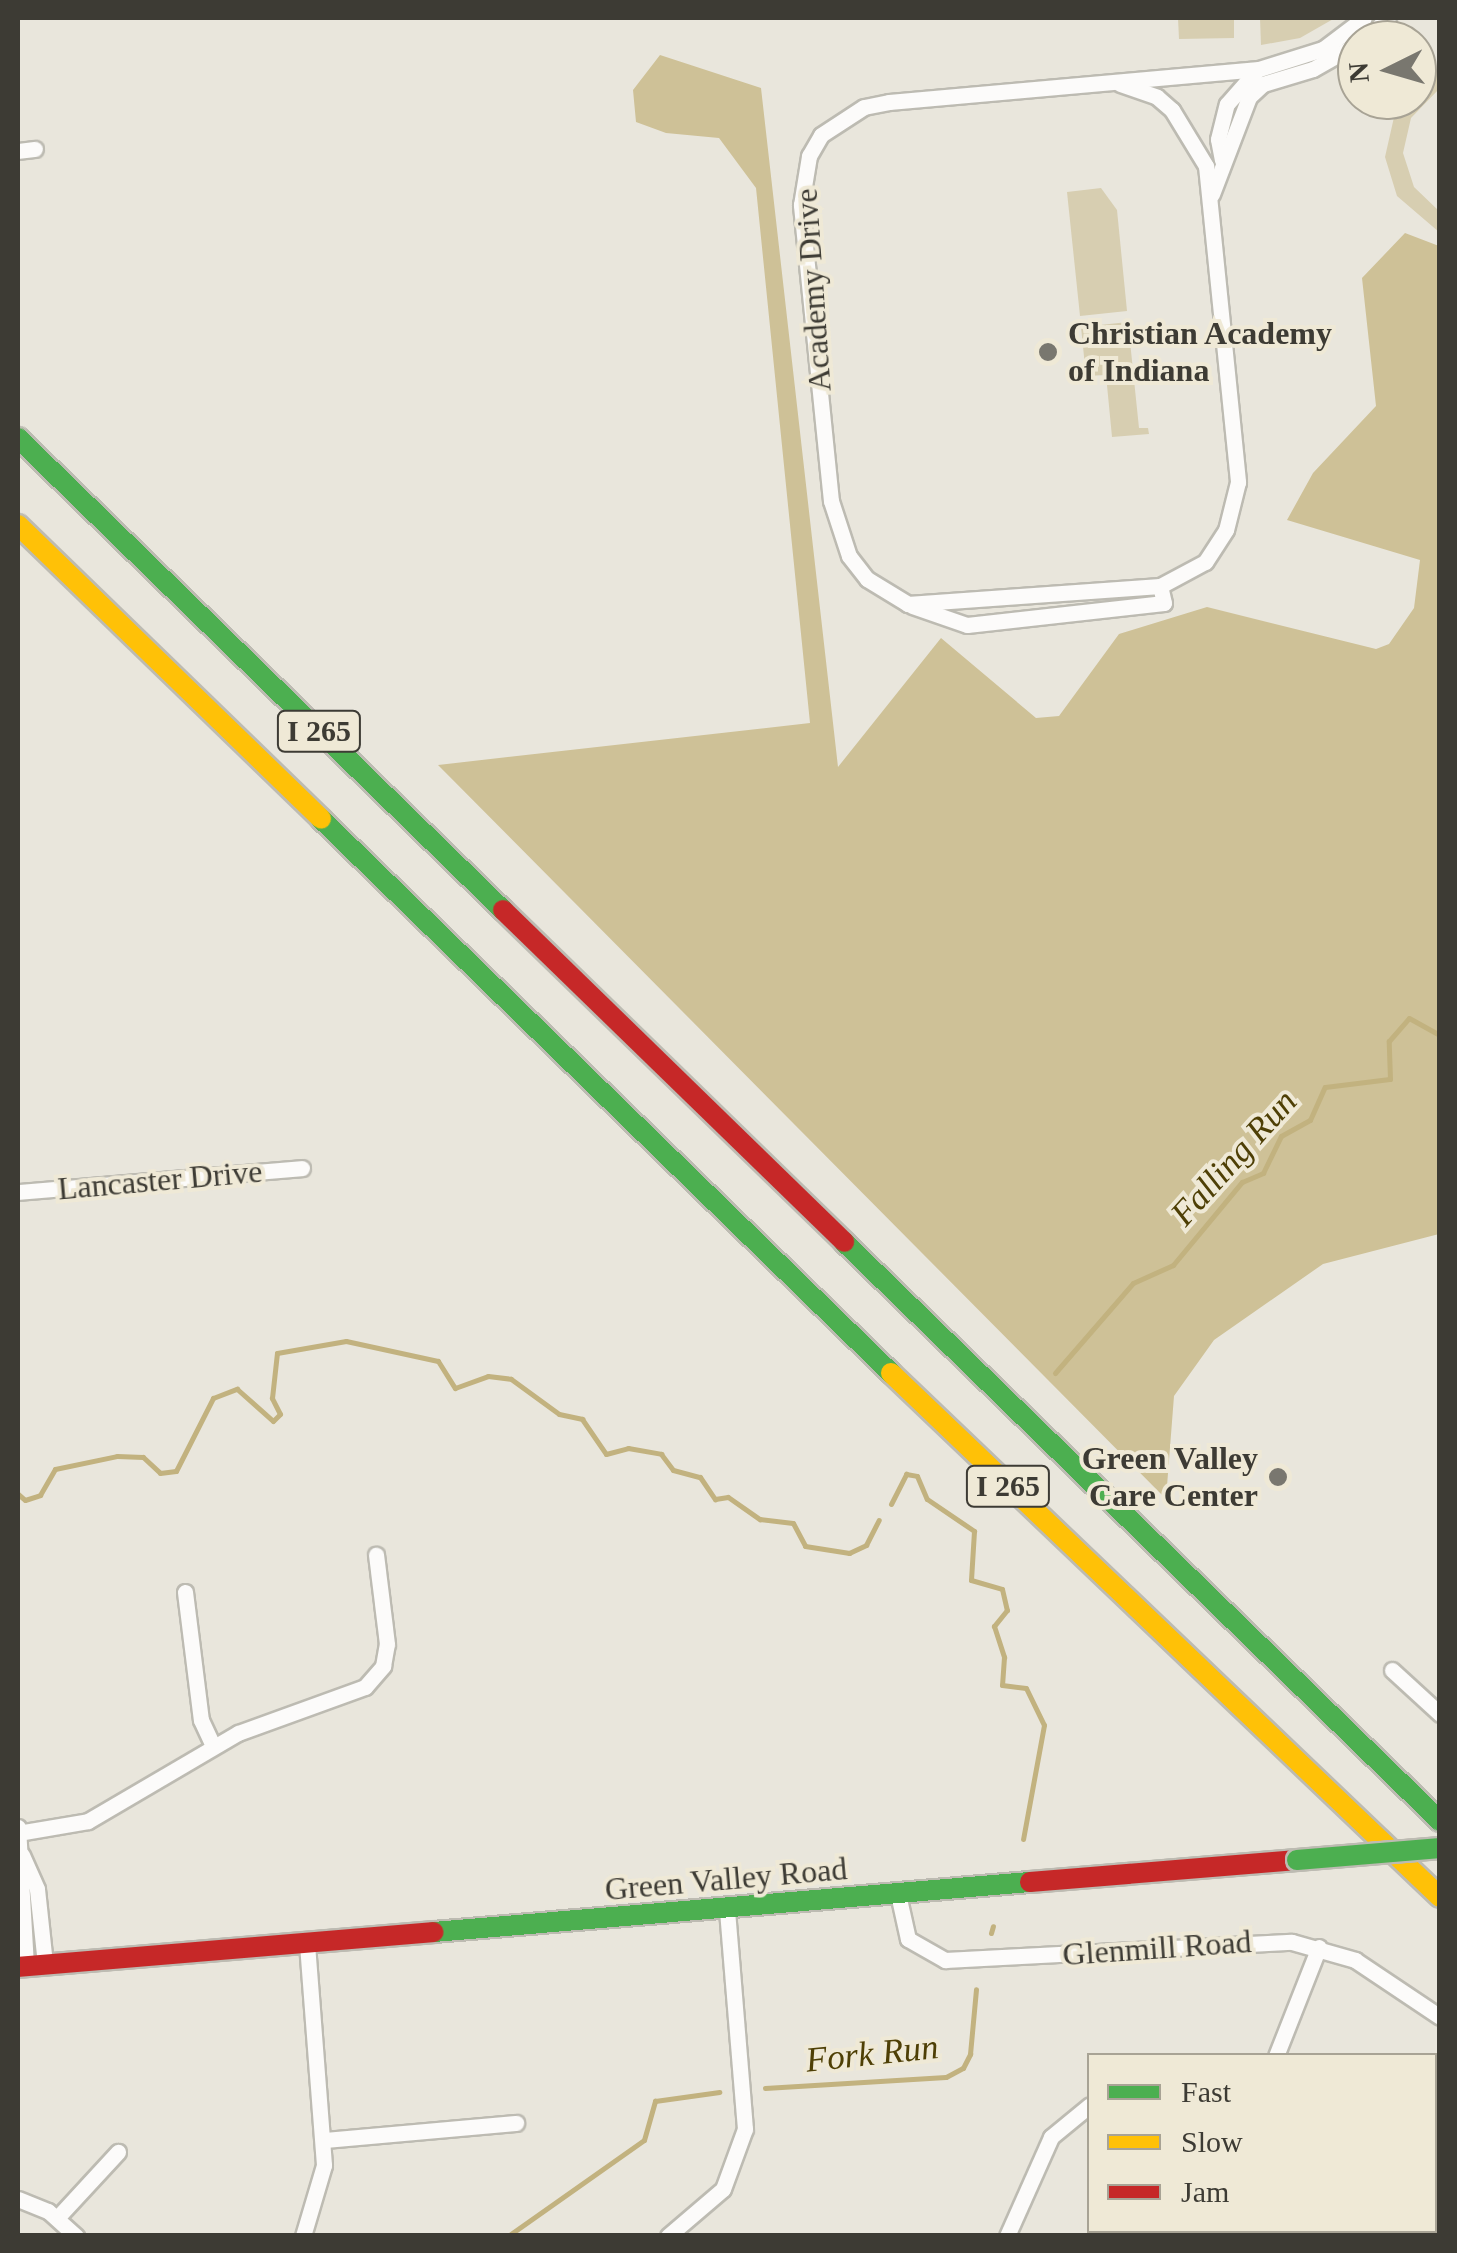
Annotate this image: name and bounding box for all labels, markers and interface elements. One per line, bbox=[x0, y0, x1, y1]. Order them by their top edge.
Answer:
north arrow bbox=[1337, 20, 1437, 120]
text: N bbox=[1342, 61, 1375, 84]
street label: Academy Drive bbox=[787, 187, 839, 393]
place label: Christian Academy of Indiana bbox=[1068, 315, 1334, 390]
marker: Christian Academy of Indiana bbox=[1037, 341, 1059, 363]
road number: I 265 bbox=[276, 706, 362, 756]
water label: Falling Run bbox=[1162, 1081, 1306, 1235]
street label: Lancaster Drive bbox=[56, 1152, 264, 1208]
place label: Green Valley Care Center bbox=[1081, 1440, 1258, 1515]
road number: I 265 bbox=[966, 1461, 1050, 1511]
marker: Green Valley Care Center bbox=[1267, 1466, 1289, 1488]
street label: Green Valley Road bbox=[603, 1849, 849, 1909]
street label: Glenmill Road bbox=[1061, 1922, 1253, 1974]
water label: Fork Run bbox=[804, 2026, 940, 2082]
legend bbox=[1087, 2053, 1437, 2233]
text: Fast bbox=[1181, 2075, 1231, 2108]
text: Slow bbox=[1181, 2125, 1243, 2158]
text: Jam bbox=[1181, 2175, 1229, 2208]

